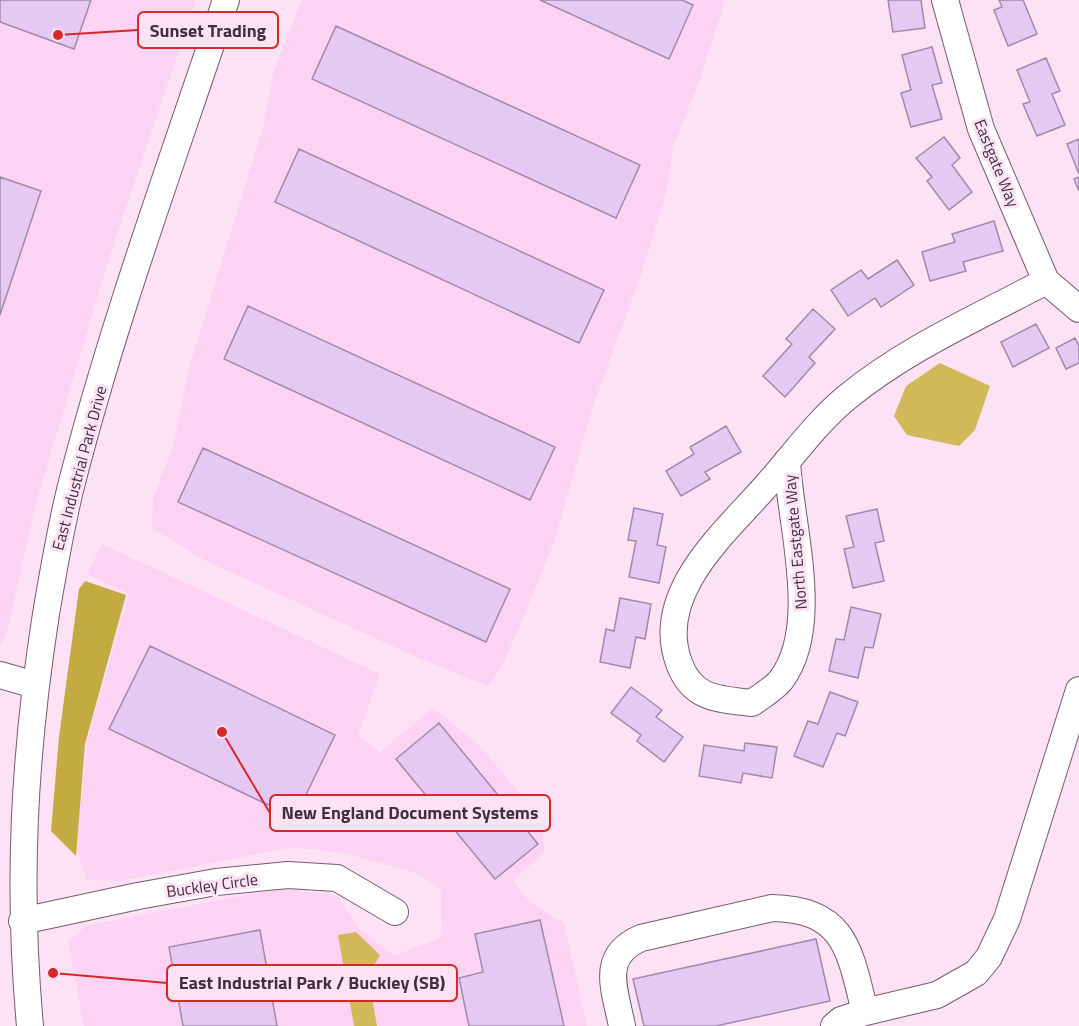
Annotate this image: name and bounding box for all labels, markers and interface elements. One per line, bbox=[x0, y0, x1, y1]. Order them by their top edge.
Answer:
callout: Sunset Trading bbox=[138, 12, 278, 48]
text: Sunset Trading bbox=[150, 17, 267, 44]
street label: Eastgate Way bbox=[968, 115, 1026, 211]
street label: East Industrial Park Drive bbox=[45, 383, 113, 553]
street label: North Eastgate Way bbox=[777, 473, 813, 611]
callout: New England Document Systems bbox=[270, 795, 550, 831]
text: New England Document Systems bbox=[282, 799, 538, 826]
street label: Buckley Circle bbox=[165, 867, 259, 903]
callout: East Industrial Park / Buckley (SB) bbox=[167, 965, 457, 1001]
text: East Industrial Park / Buckley (SB) bbox=[179, 969, 445, 996]

